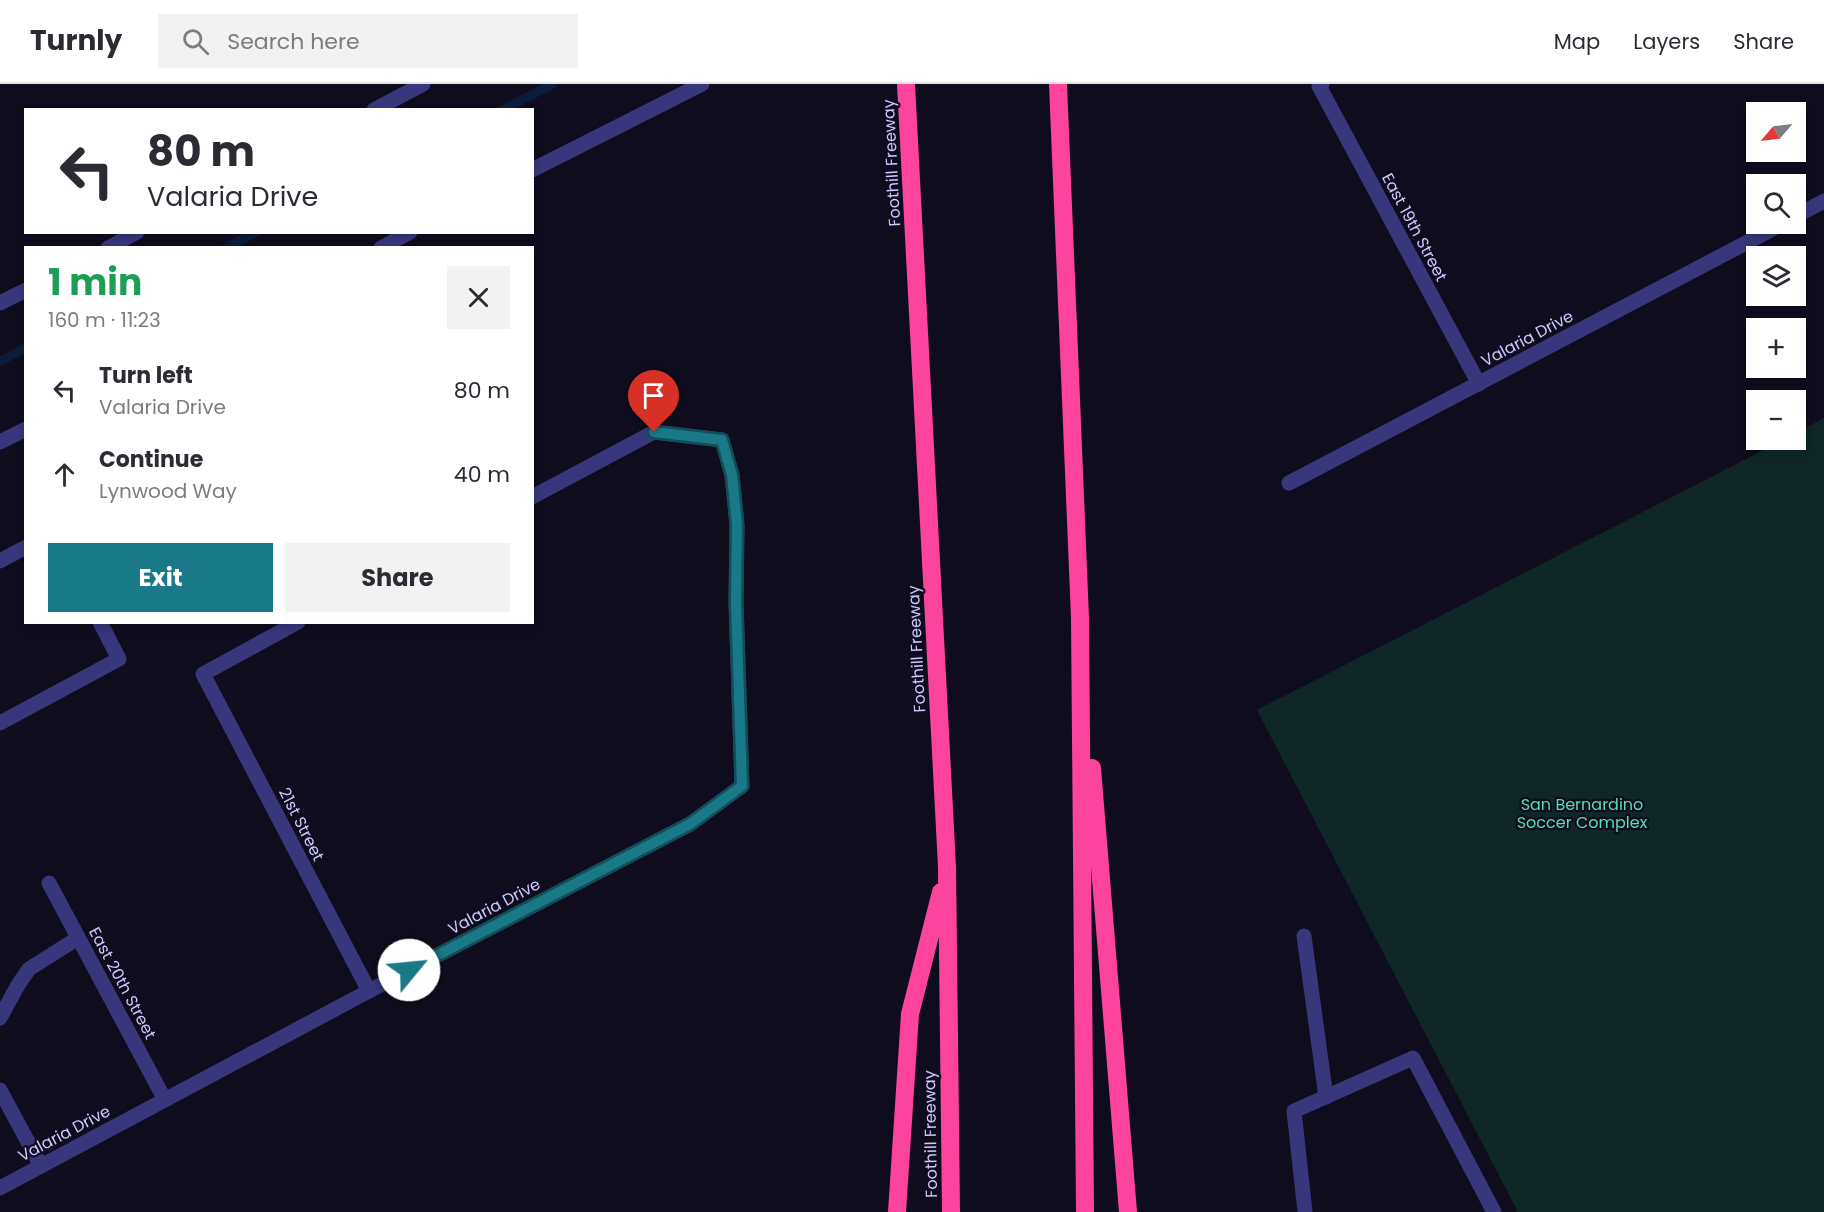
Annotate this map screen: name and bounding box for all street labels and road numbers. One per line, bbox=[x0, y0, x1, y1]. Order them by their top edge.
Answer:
street label: Foothill Freeway bbox=[877, 99, 906, 227]
street label: East 19th Street bbox=[1376, 169, 1453, 286]
street label: Valaria Drive bbox=[1477, 304, 1578, 372]
street label: Foothill Freeway bbox=[902, 585, 931, 713]
street label: 21st Street bbox=[273, 784, 330, 865]
street label: Valaria Drive bbox=[444, 872, 545, 940]
street label: East 20th Street bbox=[83, 923, 162, 1043]
street label: Foothill Freeway bbox=[918, 1070, 943, 1198]
street label: Valaria Drive bbox=[14, 1099, 115, 1167]

